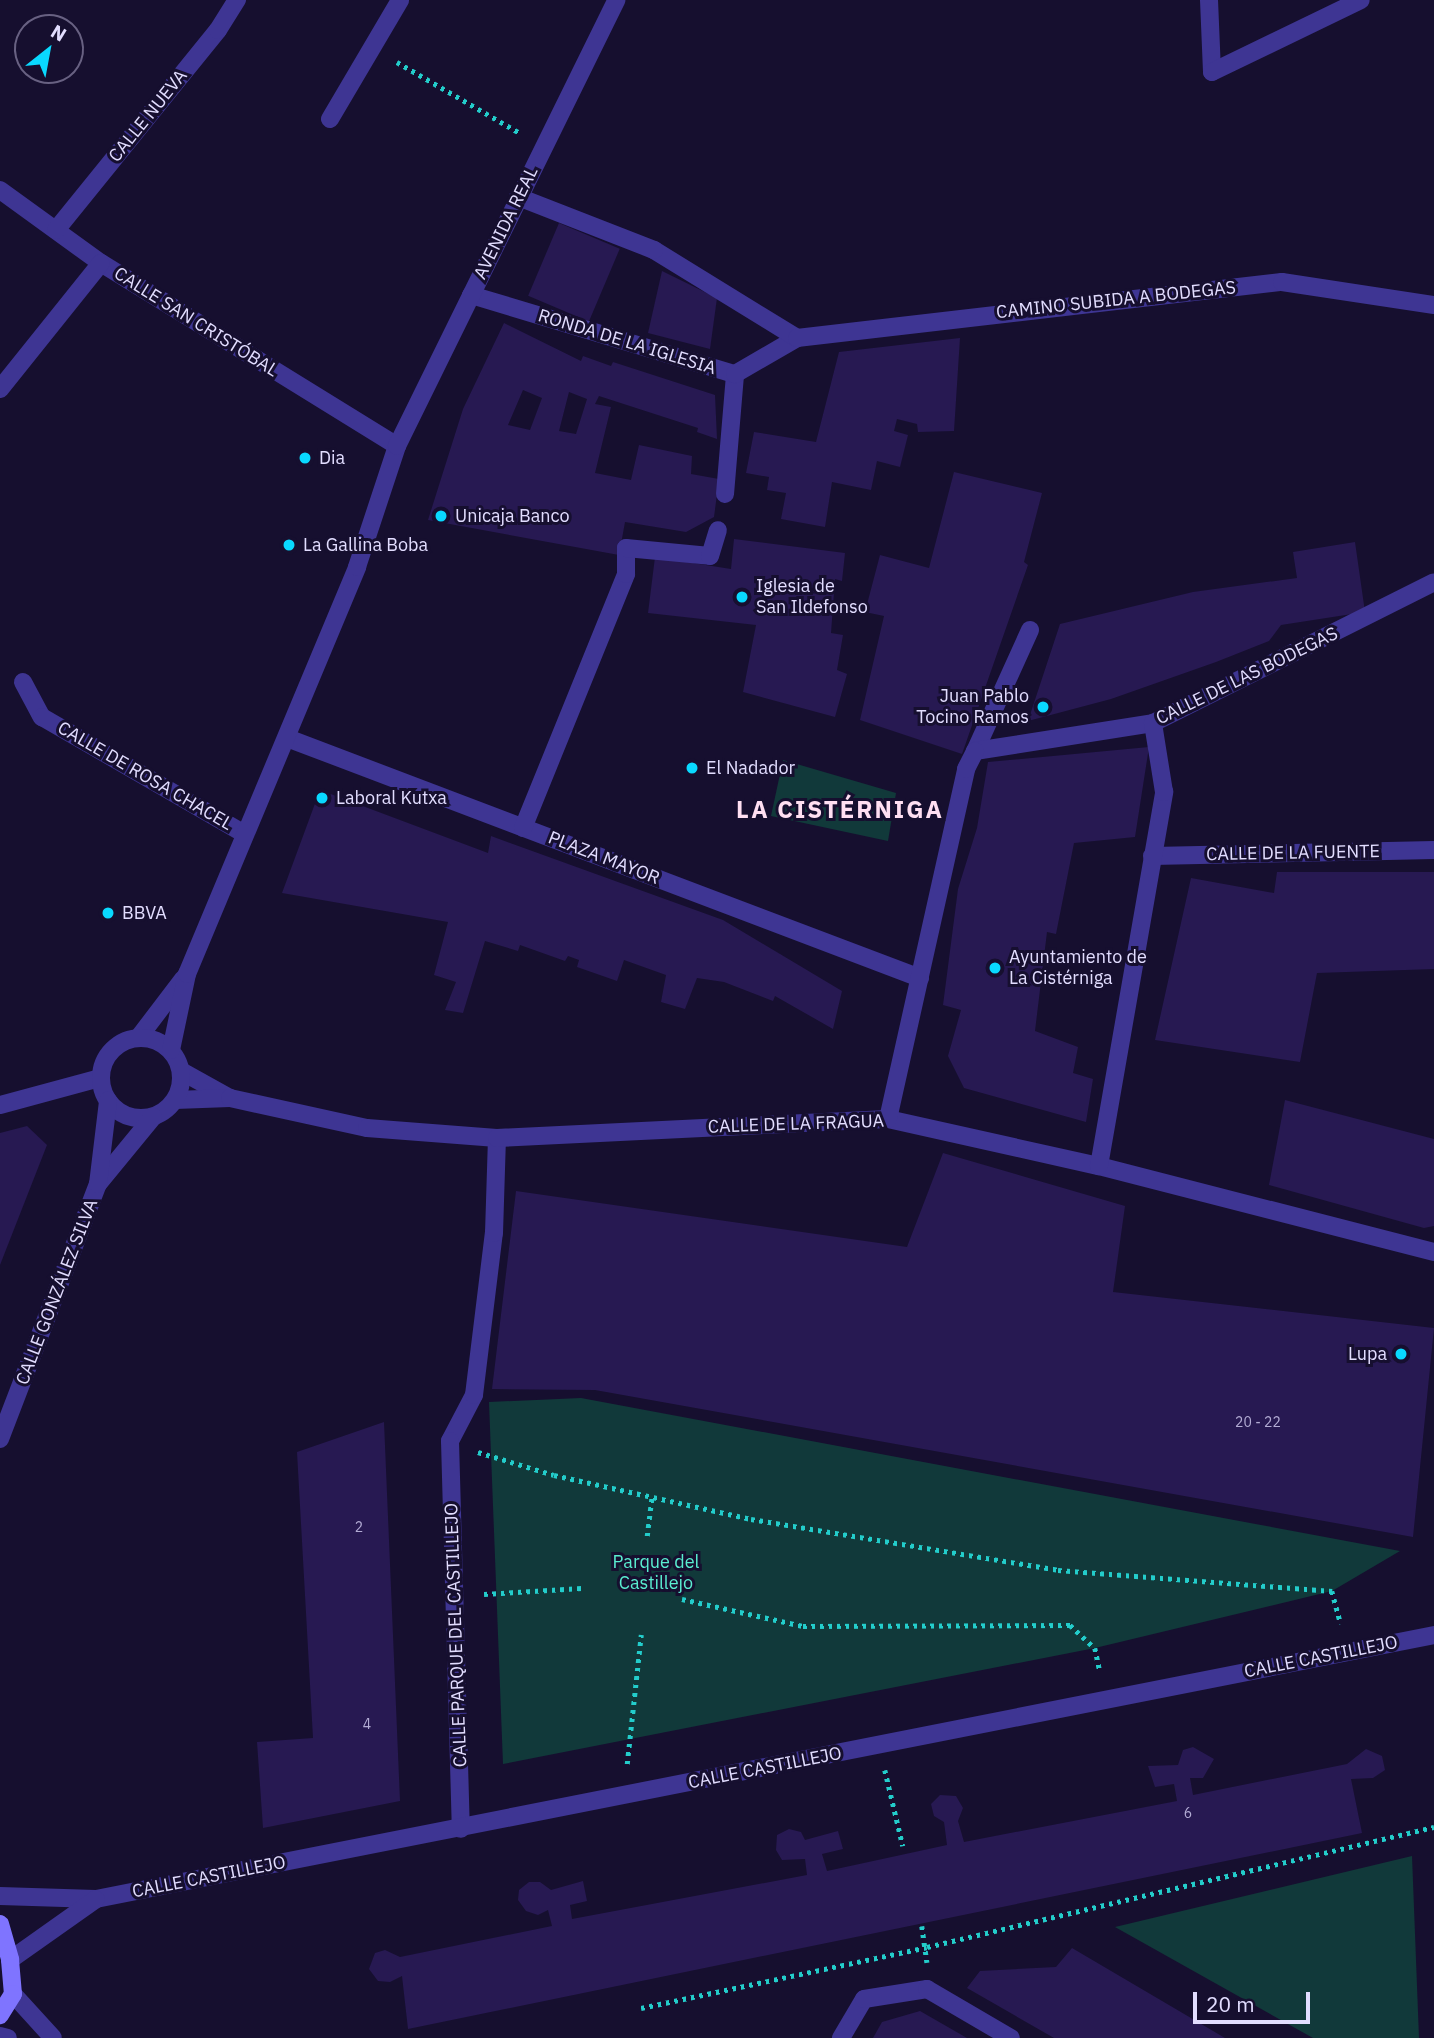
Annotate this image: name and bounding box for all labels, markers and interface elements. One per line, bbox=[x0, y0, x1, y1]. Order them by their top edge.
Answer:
north arrow bbox=[14, 14, 84, 84]
text: N bbox=[47, 19, 71, 47]
street label: CALLE NUEVA bbox=[104, 65, 192, 167]
street label: AVENIDA REAL bbox=[469, 163, 543, 283]
street label: CALLE SAN CRISTÓBAL bbox=[110, 263, 282, 381]
street label: CAMINO SUBIDA A BODEGAS bbox=[995, 277, 1237, 323]
street label: RONDA DE LA IGLESIA bbox=[535, 305, 719, 379]
place label: Dia bbox=[319, 447, 345, 469]
marker: Dia bbox=[297, 450, 313, 466]
place label: Unicaja Banco bbox=[455, 505, 570, 527]
marker: Unicaja Banco bbox=[433, 508, 449, 524]
place label: La Gallina Boba bbox=[303, 534, 428, 556]
marker: La Gallina Boba bbox=[281, 537, 297, 553]
place label: Iglesia de San Ildefonso bbox=[756, 576, 868, 618]
marker: Iglesia de San Ildefonso bbox=[734, 589, 750, 605]
street label: CALLE DE LAS BODEGAS bbox=[1153, 623, 1341, 729]
place label: Juan Pablo Tocino Ramos bbox=[916, 686, 1029, 728]
marker: Juan Pablo Tocino Ramos bbox=[1035, 699, 1051, 715]
street label: CALLE DE ROSA CHACEL bbox=[54, 717, 236, 835]
place label: El Nadador bbox=[706, 757, 795, 779]
marker: El Nadador bbox=[684, 760, 700, 776]
place label: Laboral Kutxa bbox=[336, 787, 447, 809]
marker: Laboral Kutxa bbox=[314, 790, 330, 806]
district label: LA CISTÉRNIGA bbox=[738, 796, 942, 824]
street label: PLAZA MAYOR bbox=[545, 827, 663, 889]
street label: CALLE DE LA FUENTE bbox=[1206, 841, 1380, 865]
place label: BBVA bbox=[122, 902, 167, 924]
marker: BBVA bbox=[100, 905, 116, 921]
place label: Ayuntamiento de La Cistérniga bbox=[1009, 947, 1147, 990]
marker: Ayuntamiento de La Cistérniga bbox=[987, 960, 1003, 976]
street label: CALLE DE LA FRAGUA bbox=[708, 1110, 884, 1138]
street label: CALLE GONZÁLEZ SILVA bbox=[12, 1196, 102, 1388]
place label: Lupa bbox=[1348, 1343, 1387, 1365]
marker: Lupa bbox=[1393, 1346, 1409, 1362]
house number: 20 - 22 bbox=[1235, 1414, 1281, 1430]
street label: CALLE PARQUE DEL CASTILLEJO bbox=[441, 1502, 471, 1768]
house number: 2 bbox=[355, 1519, 363, 1535]
park label: Parque del Castillejo bbox=[613, 1552, 699, 1594]
street label: CALLE CASTILLEJO bbox=[1242, 1632, 1400, 1682]
house number: 4 bbox=[363, 1716, 371, 1732]
street label: CALLE CASTILLEJO bbox=[686, 1743, 844, 1793]
house number: 6 bbox=[1184, 1805, 1192, 1821]
street label: CALLE CASTILLEJO bbox=[130, 1852, 288, 1902]
scale bar bbox=[1196, 1979, 1313, 2023]
text: 20 m bbox=[1206, 1990, 1255, 2018]

